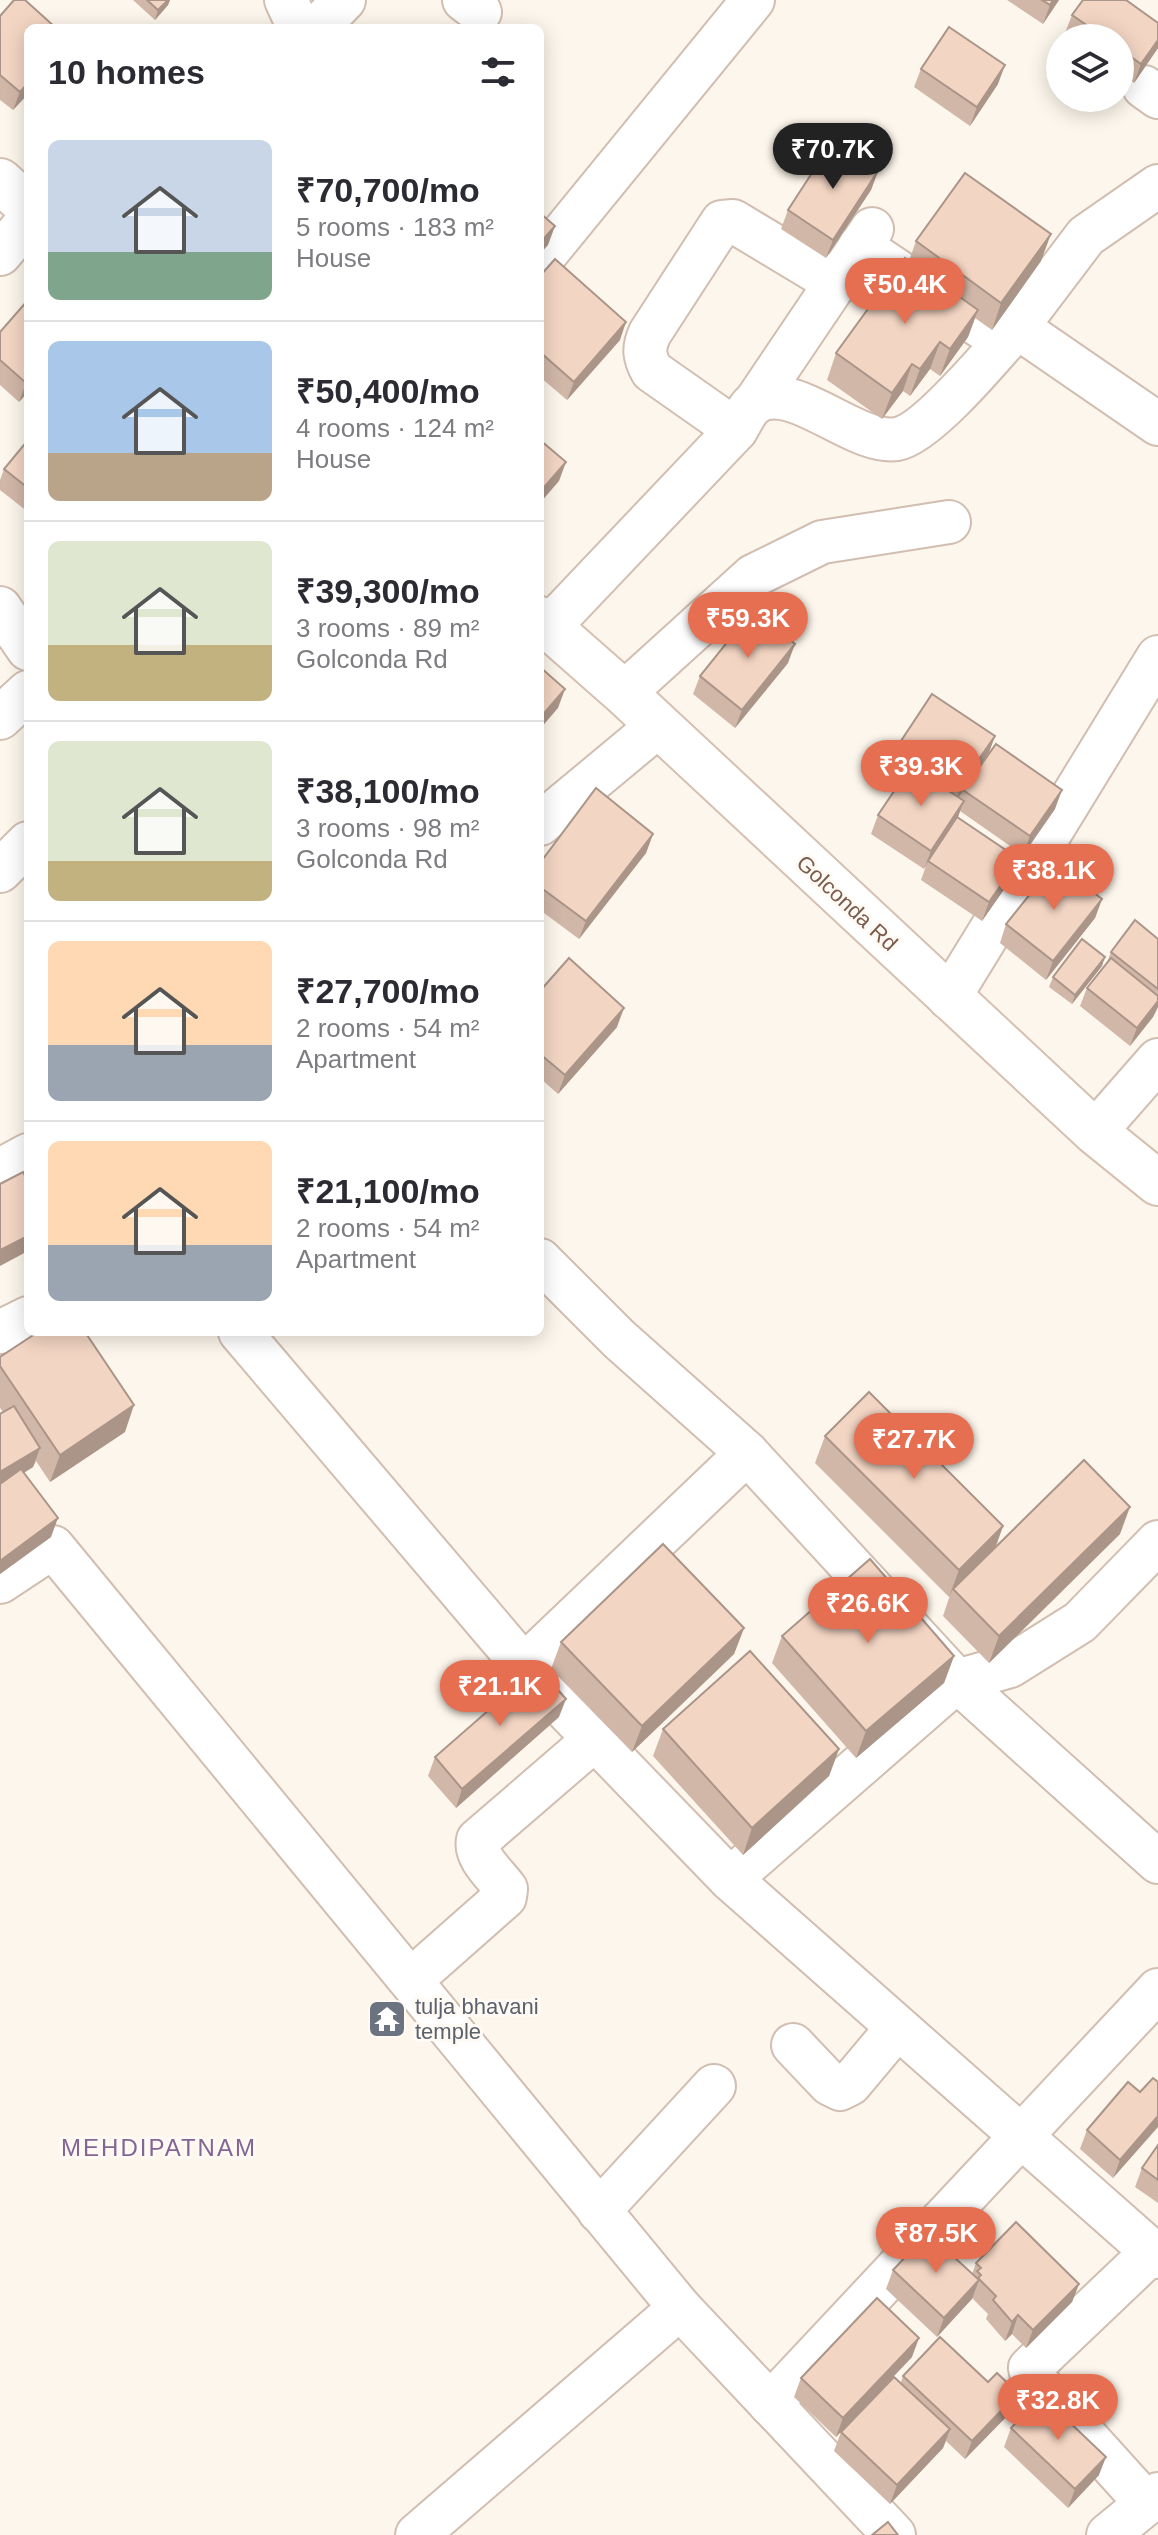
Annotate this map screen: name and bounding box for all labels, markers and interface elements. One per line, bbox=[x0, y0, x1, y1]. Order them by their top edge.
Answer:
map controls bbox=[1046, 24, 1134, 112]
button: layers bbox=[1046, 24, 1134, 112]
icon: filters bbox=[476, 50, 520, 94]
text: 10 homes bbox=[48, 53, 205, 91]
pin: ₹70.7K bbox=[768, 123, 898, 191]
text: ₹70.7K bbox=[791, 134, 875, 164]
text: ₹70,700/mo bbox=[296, 171, 480, 209]
icon: home bbox=[112, 172, 208, 268]
text: 5 rooms · 183 m² bbox=[296, 212, 494, 242]
text: House bbox=[296, 243, 371, 273]
pin: ₹50.4K bbox=[840, 258, 970, 326]
text: ₹50.4K bbox=[863, 269, 947, 299]
text: ₹50,400/mo bbox=[296, 372, 480, 410]
icon: home bbox=[112, 373, 208, 469]
text: 4 rooms · 124 m² bbox=[296, 413, 494, 443]
text: House bbox=[296, 444, 371, 474]
text: ₹39,300/mo bbox=[296, 572, 480, 610]
icon: home bbox=[112, 573, 208, 669]
pin: ₹59.3K bbox=[683, 592, 813, 660]
text: ₹59.3K bbox=[706, 603, 790, 633]
text: 3 rooms · 89 m² bbox=[296, 613, 480, 643]
text: Golconda Rd bbox=[296, 644, 448, 674]
pin: ₹39.3K bbox=[856, 740, 986, 808]
text: ₹39.3K bbox=[879, 751, 963, 781]
text: ₹38,100/mo bbox=[296, 772, 480, 810]
icon: home bbox=[112, 773, 208, 869]
text: 3 rooms · 98 m² bbox=[296, 813, 480, 843]
text: Golconda Rd bbox=[296, 844, 448, 874]
pin: ₹38.1K bbox=[989, 844, 1119, 912]
street label: Golconda Rd bbox=[792, 850, 902, 956]
text: ₹38.1K bbox=[1012, 855, 1096, 885]
text: ₹27,700/mo bbox=[296, 972, 480, 1010]
icon: home bbox=[112, 973, 208, 1069]
text: 2 rooms · 54 m² bbox=[296, 1013, 480, 1043]
text: Apartment bbox=[296, 1044, 416, 1074]
text: ₹21,100/mo bbox=[296, 1172, 480, 1210]
icon: home bbox=[112, 1173, 208, 1269]
text: 2 rooms · 54 m² bbox=[296, 1213, 480, 1243]
text: Apartment bbox=[296, 1244, 416, 1274]
pin: ₹27.7K bbox=[849, 1413, 979, 1481]
text: ₹27.7K bbox=[872, 1424, 956, 1454]
pin: ₹26.6K bbox=[803, 1577, 933, 1645]
text: ₹26.6K bbox=[826, 1588, 910, 1618]
pin: ₹21.1K bbox=[435, 1660, 565, 1728]
text: ₹21.1K bbox=[458, 1671, 542, 1701]
place label: tulja bhavani temple bbox=[415, 1994, 539, 2044]
temple icon: tulja bhavani temple bbox=[366, 1998, 408, 2040]
district label: MEHDIPATNAM bbox=[61, 2134, 257, 2161]
pin: ₹87.5K bbox=[871, 2207, 1001, 2275]
text: ₹87.5K bbox=[894, 2218, 978, 2248]
pin: ₹32.8K bbox=[993, 2374, 1123, 2442]
text: ₹32.8K bbox=[1016, 2385, 1100, 2415]

